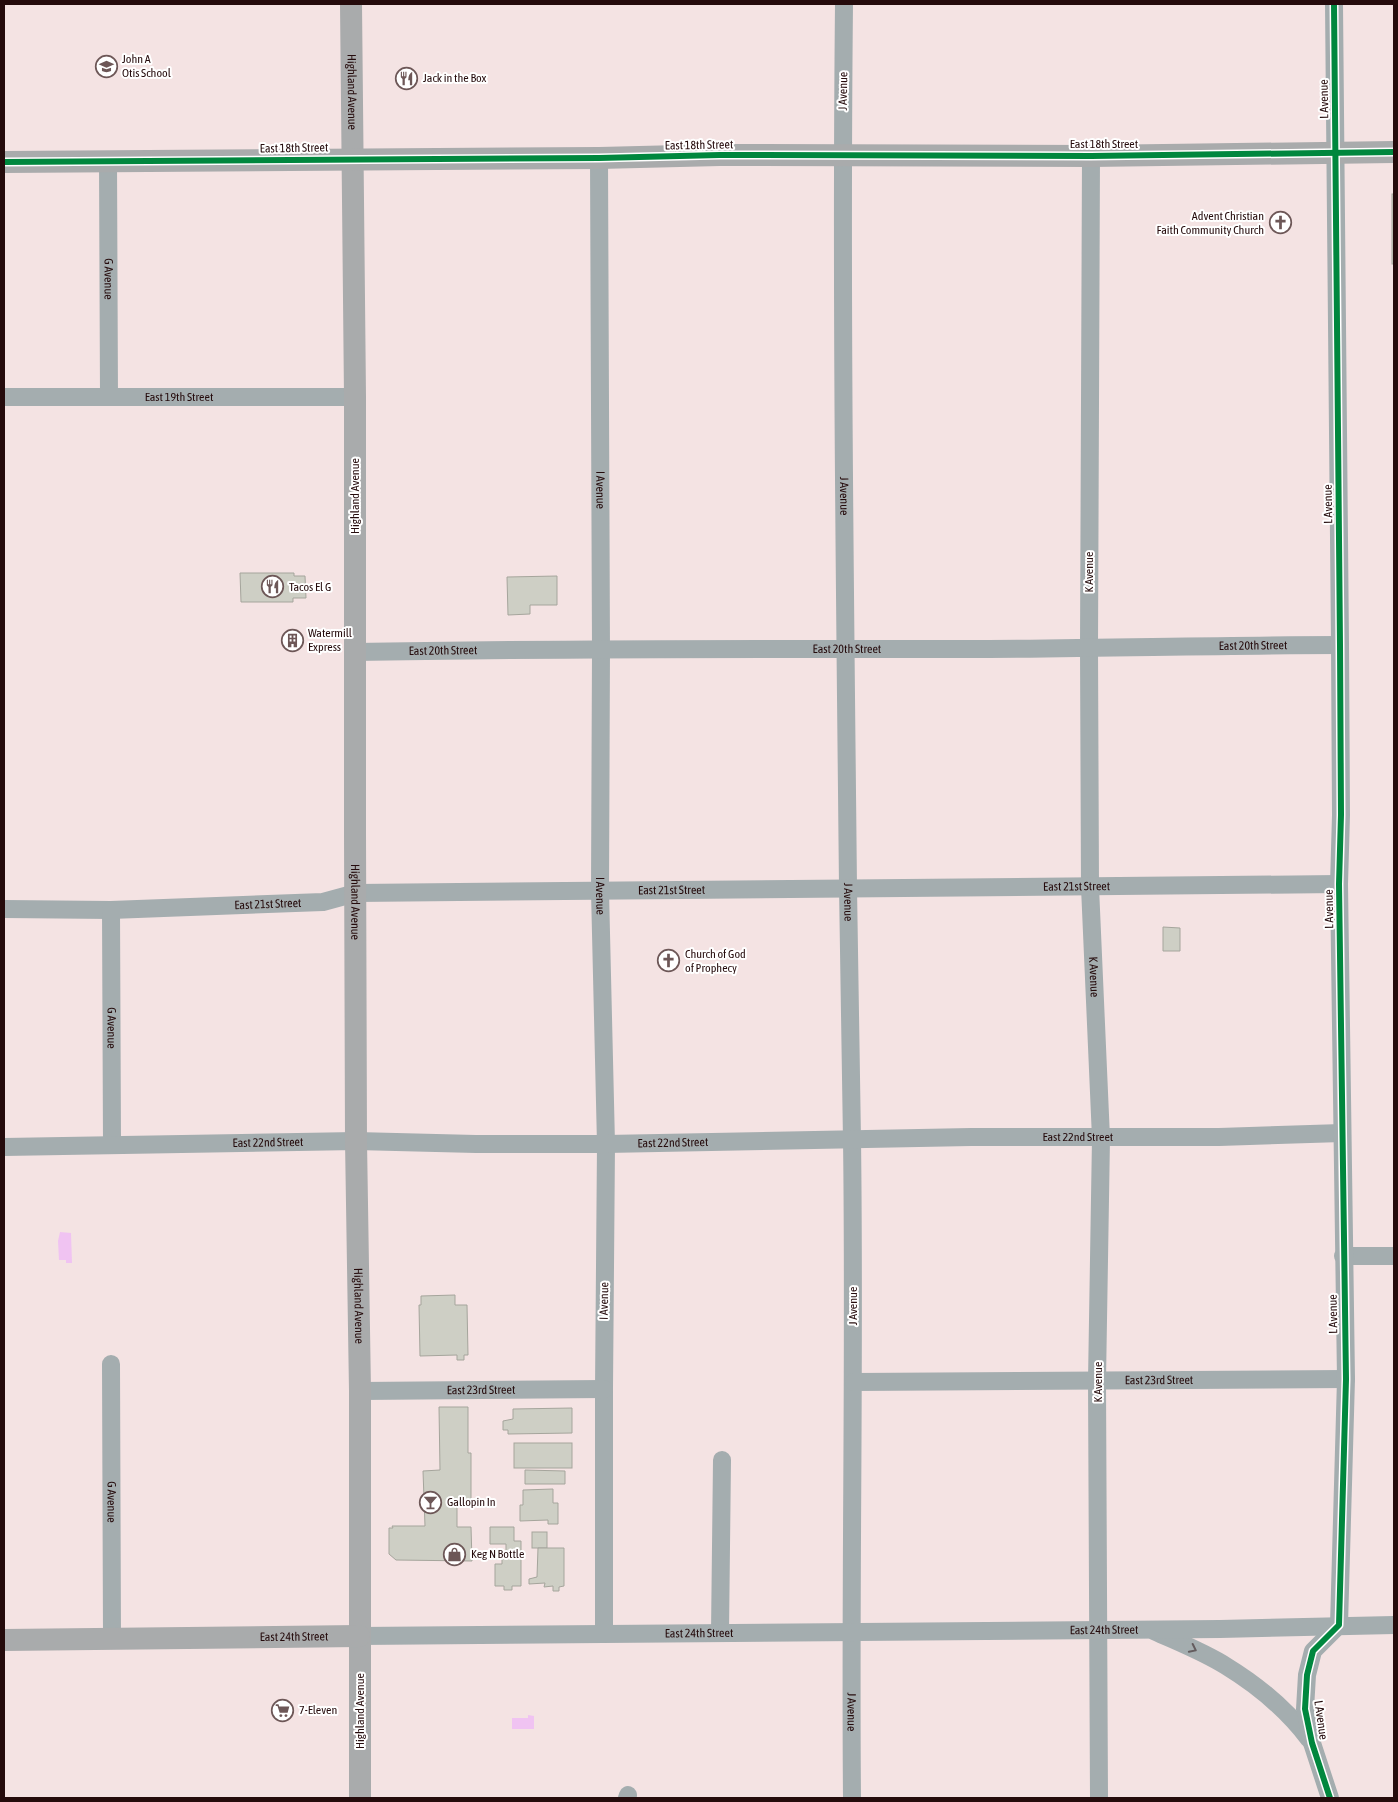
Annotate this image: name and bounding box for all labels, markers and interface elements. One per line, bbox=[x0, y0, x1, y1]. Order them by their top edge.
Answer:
place label: John A Otis School bbox=[122, 52, 172, 80]
school or university icon: John A Otis School bbox=[94, 54, 118, 78]
street label: Highland Avenue bbox=[345, 54, 359, 130]
restaurant icon: Jack in the Box bbox=[395, 66, 419, 90]
place label: Jack in the Box bbox=[423, 71, 487, 85]
street label: J Avenue bbox=[836, 72, 850, 110]
street label: L Avenue bbox=[1317, 79, 1331, 119]
street label: East 18th Street bbox=[665, 137, 734, 153]
street label: East 18th Street bbox=[1070, 137, 1139, 151]
street label: East 18th Street bbox=[260, 140, 329, 156]
place label: Advent Christian Faith Community Church bbox=[1157, 209, 1264, 237]
church icon: Advent Christian Faith Community Church bbox=[1268, 211, 1292, 235]
street label: G Avenue bbox=[101, 258, 116, 300]
street label: East 19th Street bbox=[145, 390, 214, 404]
street label: Highland Avenue bbox=[348, 458, 362, 534]
street label: I Avenue bbox=[593, 471, 607, 509]
street label: J Avenue bbox=[837, 477, 851, 515]
street label: L Avenue bbox=[1321, 484, 1335, 524]
street label: K Avenue bbox=[1082, 552, 1096, 592]
restaurant icon: Tacos El G bbox=[261, 575, 285, 599]
place label: Tacos El G bbox=[289, 580, 331, 594]
place label: Watermill Express bbox=[308, 626, 353, 654]
building icon: Watermill Express bbox=[280, 628, 304, 652]
street label: East 20th Street bbox=[1219, 638, 1288, 653]
street label: East 20th Street bbox=[813, 642, 882, 656]
street label: East 20th Street bbox=[409, 643, 478, 658]
street label: Highland Avenue bbox=[348, 864, 362, 940]
street label: I Avenue bbox=[593, 877, 608, 915]
street label: East 21st Street bbox=[1043, 879, 1111, 894]
street label: East 21st Street bbox=[638, 883, 706, 897]
street label: J Avenue bbox=[841, 883, 855, 922]
street label: L Avenue bbox=[1322, 889, 1336, 929]
street label: East 21st Street bbox=[234, 896, 302, 912]
place label: Church of God of Prophecy bbox=[685, 947, 746, 975]
church icon: Church of God of Prophecy bbox=[657, 949, 681, 973]
street label: K Avenue bbox=[1086, 956, 1102, 998]
street label: G Avenue bbox=[104, 1007, 119, 1049]
street label: East 22nd Street bbox=[1042, 1130, 1114, 1144]
street label: East 22nd Street bbox=[232, 1135, 304, 1150]
street label: East 22nd Street bbox=[637, 1135, 709, 1150]
street label: Highland Avenue bbox=[351, 1268, 366, 1344]
street label: I Avenue bbox=[597, 1282, 611, 1320]
street label: J Avenue bbox=[846, 1287, 860, 1325]
street label: L Avenue bbox=[1326, 1294, 1340, 1334]
street label: K Avenue bbox=[1091, 1362, 1105, 1402]
street label: East 23rd Street bbox=[1125, 1373, 1194, 1387]
street label: East 23rd Street bbox=[447, 1383, 516, 1397]
street label: G Avenue bbox=[104, 1481, 119, 1523]
bar icon: Gallopin In bbox=[419, 1490, 443, 1514]
place label: Gallopin In bbox=[447, 1495, 496, 1509]
shop icon: Keg N Bottle bbox=[443, 1542, 467, 1566]
place label: Keg N Bottle bbox=[471, 1547, 524, 1561]
street label: East 24th Street bbox=[1070, 1623, 1139, 1637]
street label: East 24th Street bbox=[665, 1626, 734, 1641]
street label: East 24th Street bbox=[260, 1629, 329, 1644]
one-way arrow bbox=[1188, 1643, 1197, 1653]
street label: Highland Avenue bbox=[353, 1673, 367, 1749]
street label: J Avenue bbox=[845, 1693, 859, 1731]
supermarket icon: 7-Eleven bbox=[271, 1698, 295, 1722]
street label: L Avenue bbox=[1311, 1699, 1331, 1741]
place label: 7-Eleven bbox=[299, 1703, 337, 1717]

